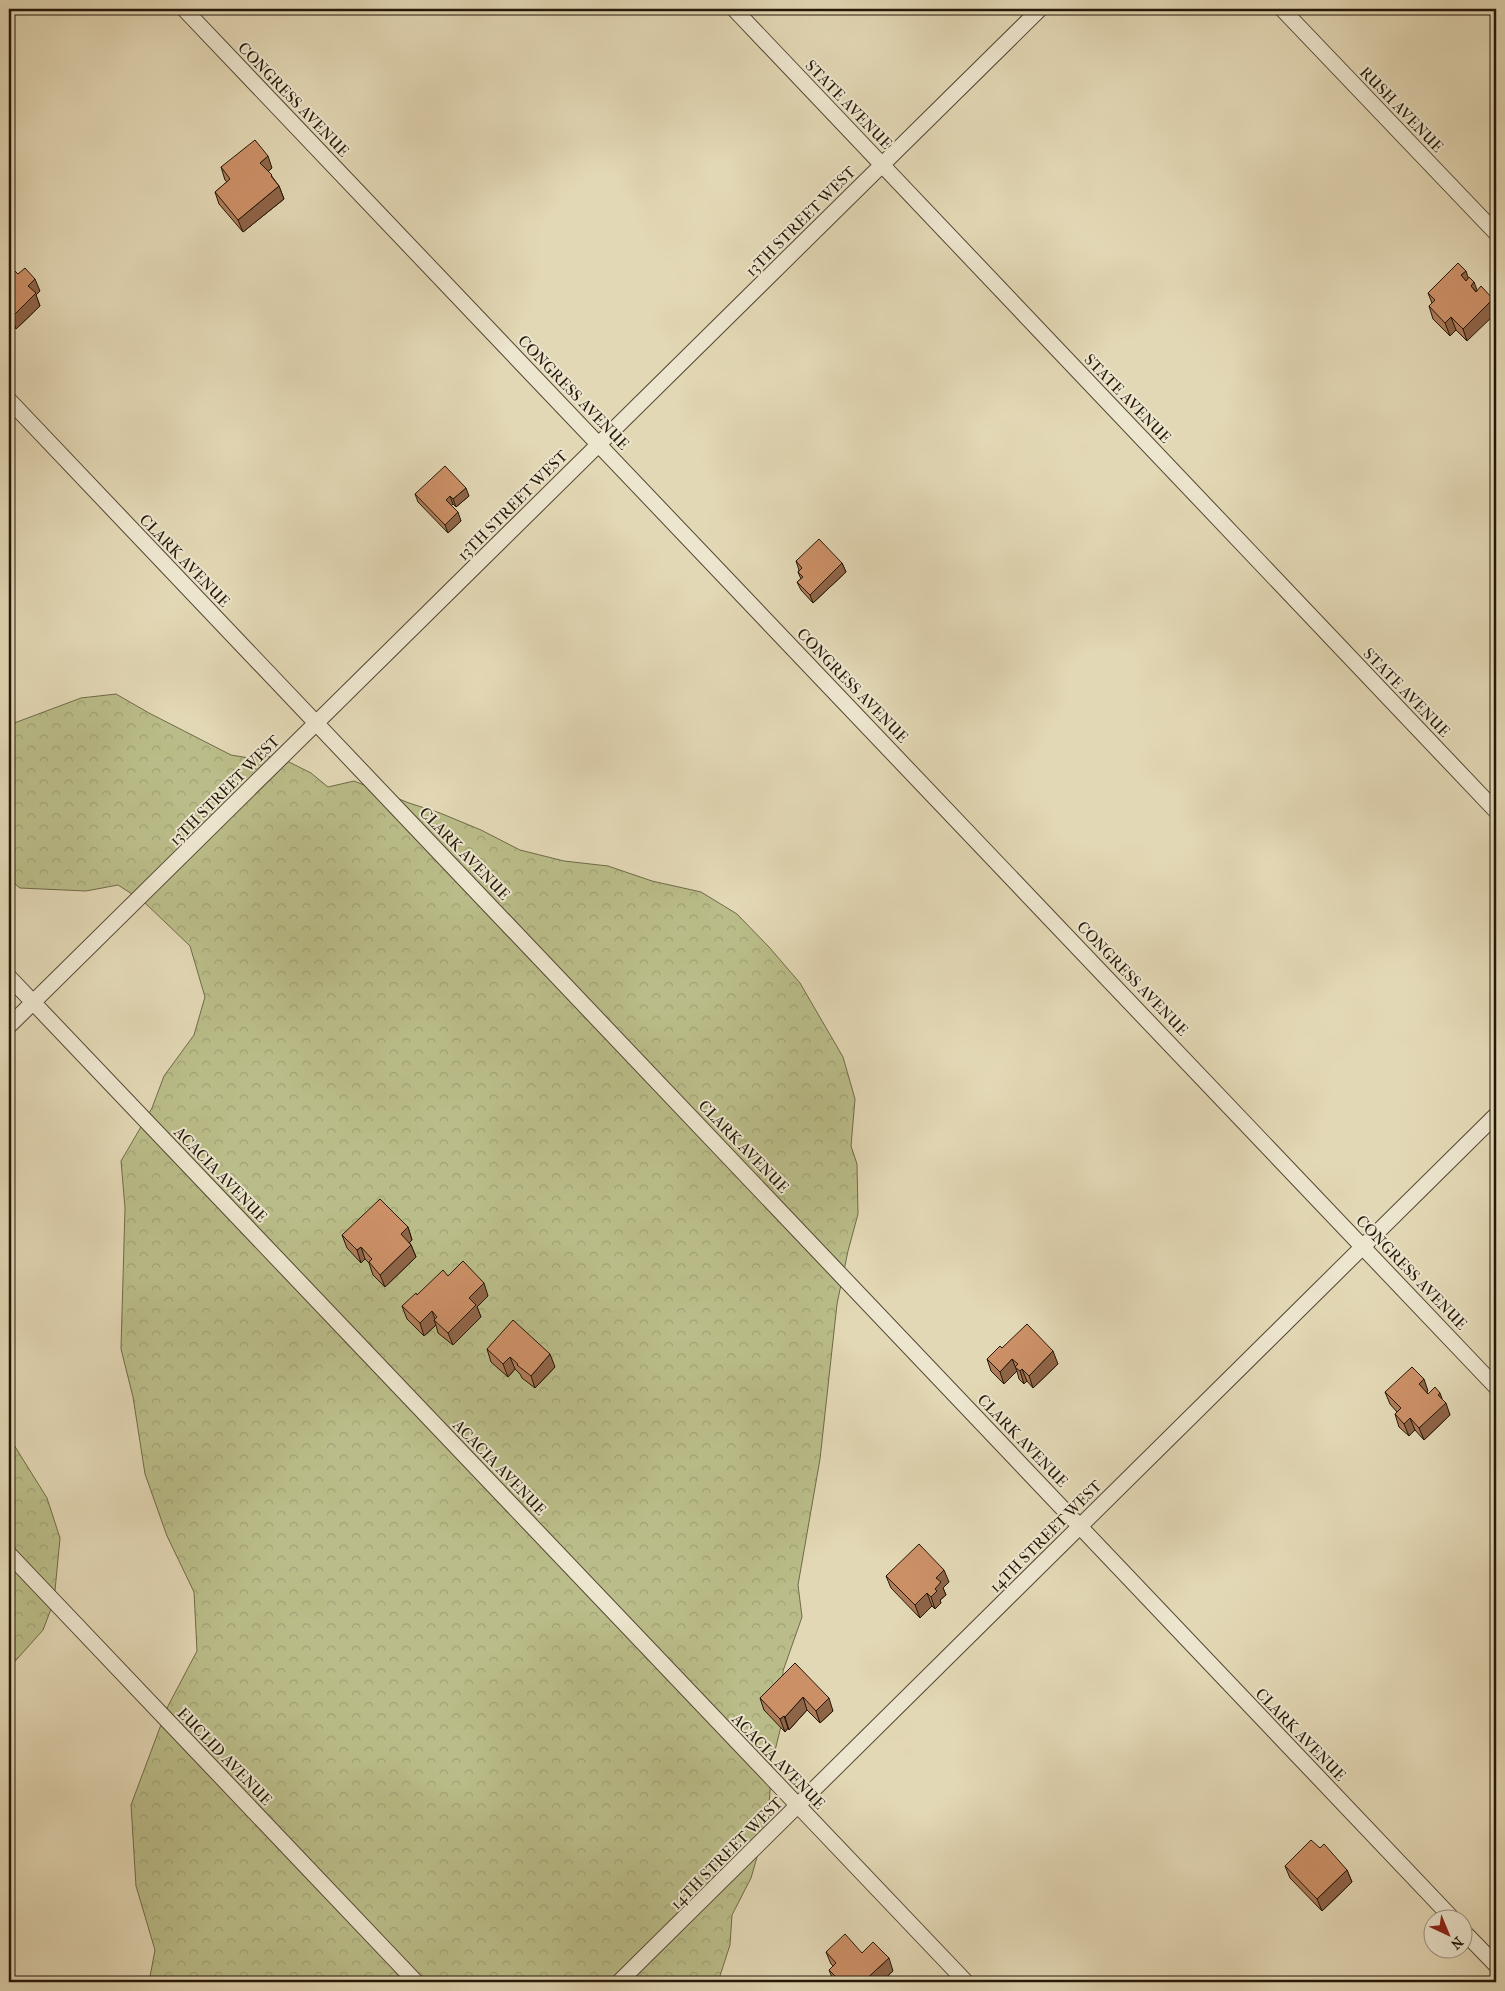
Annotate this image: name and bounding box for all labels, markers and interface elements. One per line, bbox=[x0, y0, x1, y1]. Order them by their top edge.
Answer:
street label: CONGRESS AVENUE bbox=[234, 38, 353, 161]
street label: STATE AVENUE bbox=[801, 56, 896, 153]
street label: RUSH AVENUE bbox=[1356, 63, 1447, 156]
street label: 13TH STREET WEST bbox=[741, 162, 860, 280]
street label: CONGRESS AVENUE bbox=[514, 331, 633, 454]
street label: STATE AVENUE bbox=[1080, 350, 1175, 447]
street label: 13TH STREET WEST bbox=[453, 446, 572, 564]
street label: CLARK AVENUE bbox=[136, 510, 234, 611]
street label: CONGRESS AVENUE bbox=[793, 624, 912, 747]
street label: STATE AVENUE bbox=[1359, 644, 1454, 741]
street label: 13TH STREET WEST bbox=[165, 731, 284, 849]
street label: CLARK AVENUE bbox=[416, 803, 514, 904]
street label: CONGRESS AVENUE bbox=[1073, 917, 1192, 1040]
street label: CLARK AVENUE bbox=[695, 1096, 793, 1197]
street label: ACACIA AVENUE bbox=[170, 1122, 271, 1226]
street label: CONGRESS AVENUE bbox=[1352, 1211, 1471, 1334]
street label: CLARK AVENUE bbox=[974, 1390, 1072, 1491]
street label: ACACIA AVENUE bbox=[449, 1415, 550, 1519]
street label: 14TH STREET WEST bbox=[985, 1476, 1106, 1596]
street label: CLARK AVENUE bbox=[1252, 1684, 1350, 1785]
street label: EUCLID AVENUE bbox=[173, 1704, 276, 1809]
street label: ACACIA AVENUE bbox=[728, 1709, 829, 1813]
street label: 14TH STREET WEST bbox=[666, 1793, 787, 1913]
north arrow bbox=[1422, 1908, 1472, 1958]
text: N bbox=[1447, 1933, 1466, 1953]

